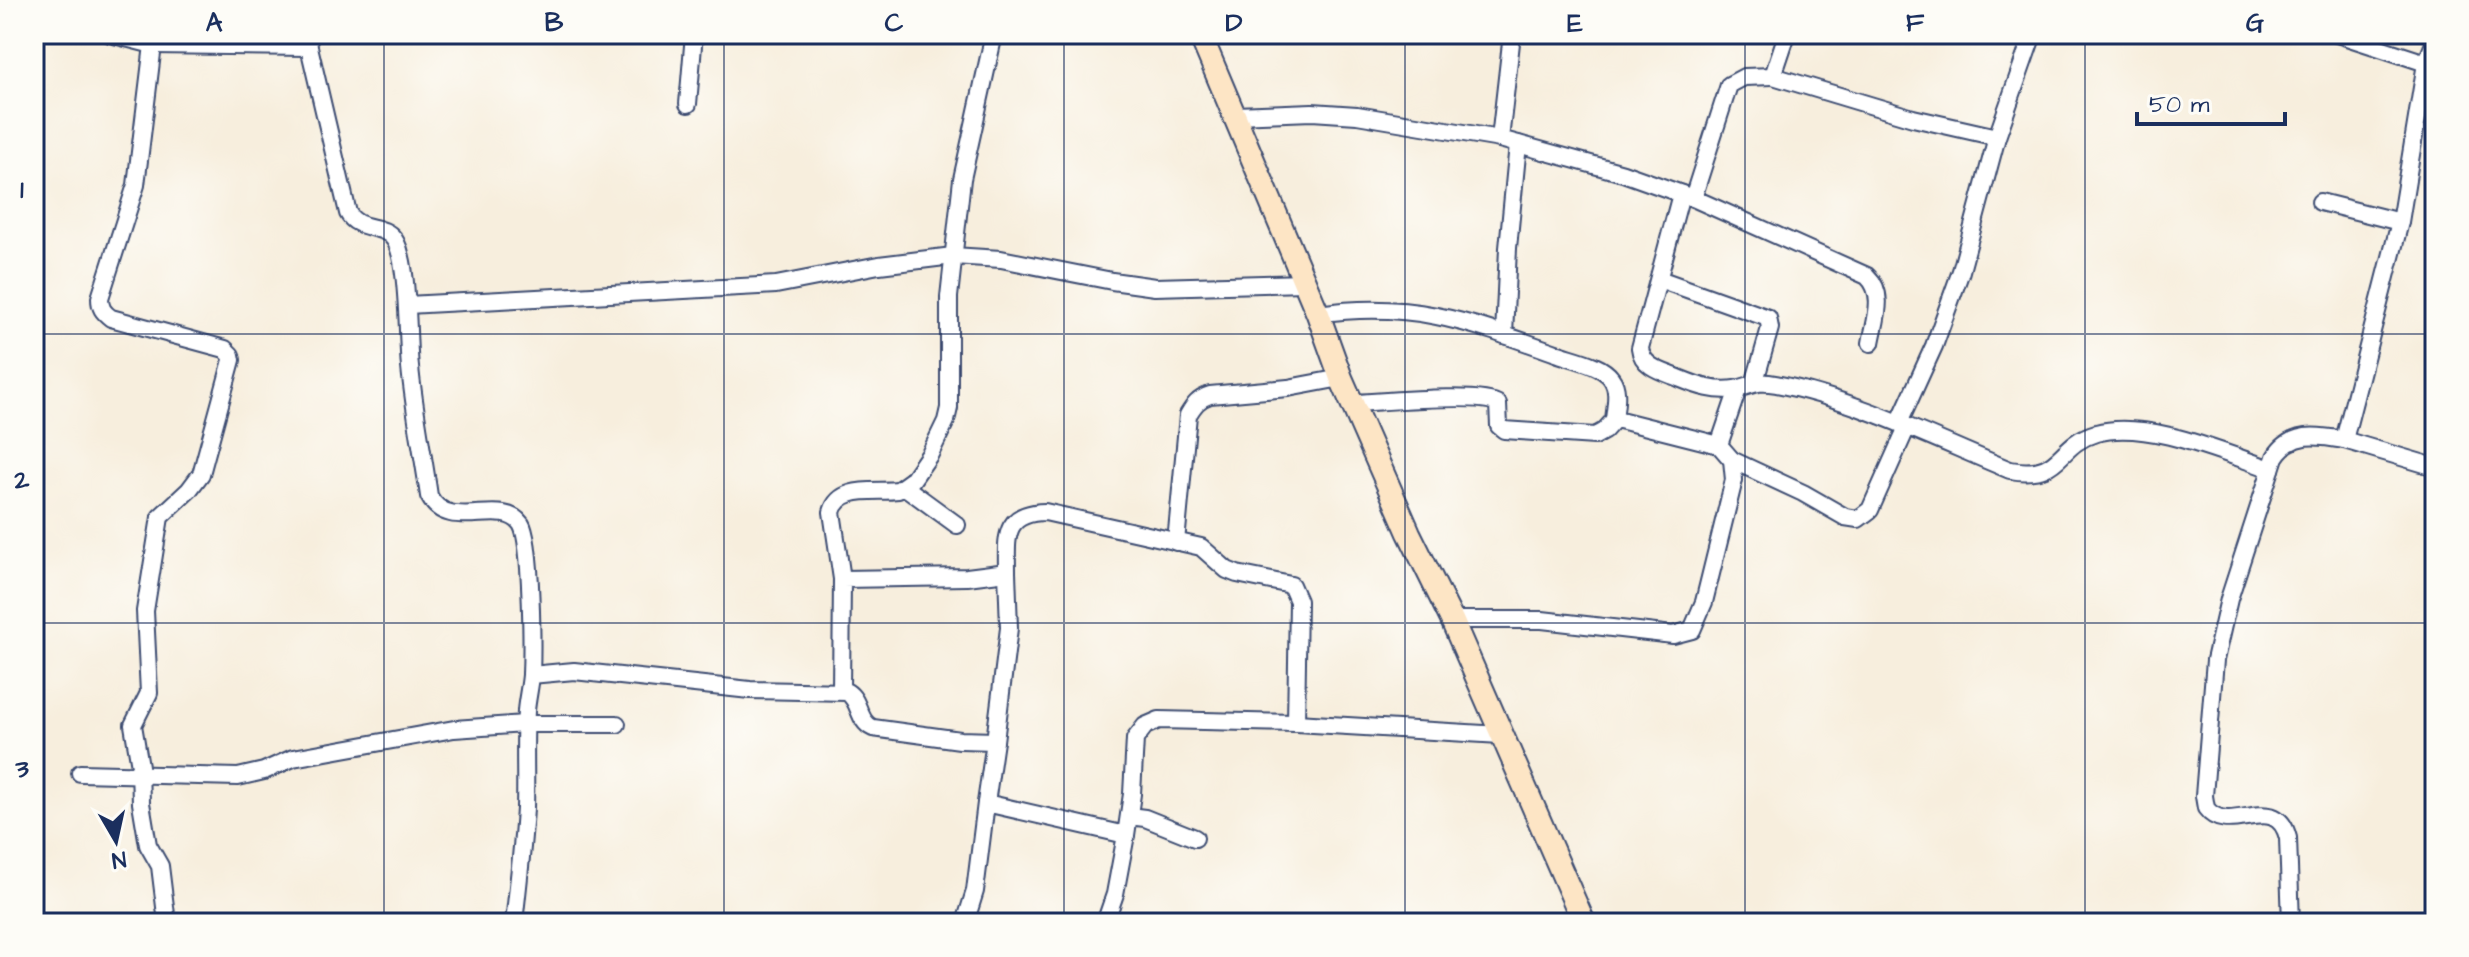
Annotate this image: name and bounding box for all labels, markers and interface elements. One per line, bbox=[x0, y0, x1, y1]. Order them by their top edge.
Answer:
text: A bbox=[206, 5, 223, 41]
text: B bbox=[545, 5, 564, 41]
text: C bbox=[885, 5, 904, 41]
text: D bbox=[1226, 5, 1243, 41]
text: E bbox=[1567, 5, 1583, 41]
text: F bbox=[1906, 5, 1925, 41]
text: G bbox=[2246, 5, 2264, 41]
scale bar bbox=[2137, 76, 2285, 126]
text: 50 m bbox=[2149, 88, 2210, 122]
text: 1 bbox=[20, 172, 24, 208]
text: 2 bbox=[14, 462, 30, 498]
text: 3 bbox=[14, 751, 29, 787]
north arrow bbox=[76, 801, 156, 881]
text: N bbox=[109, 843, 128, 876]

